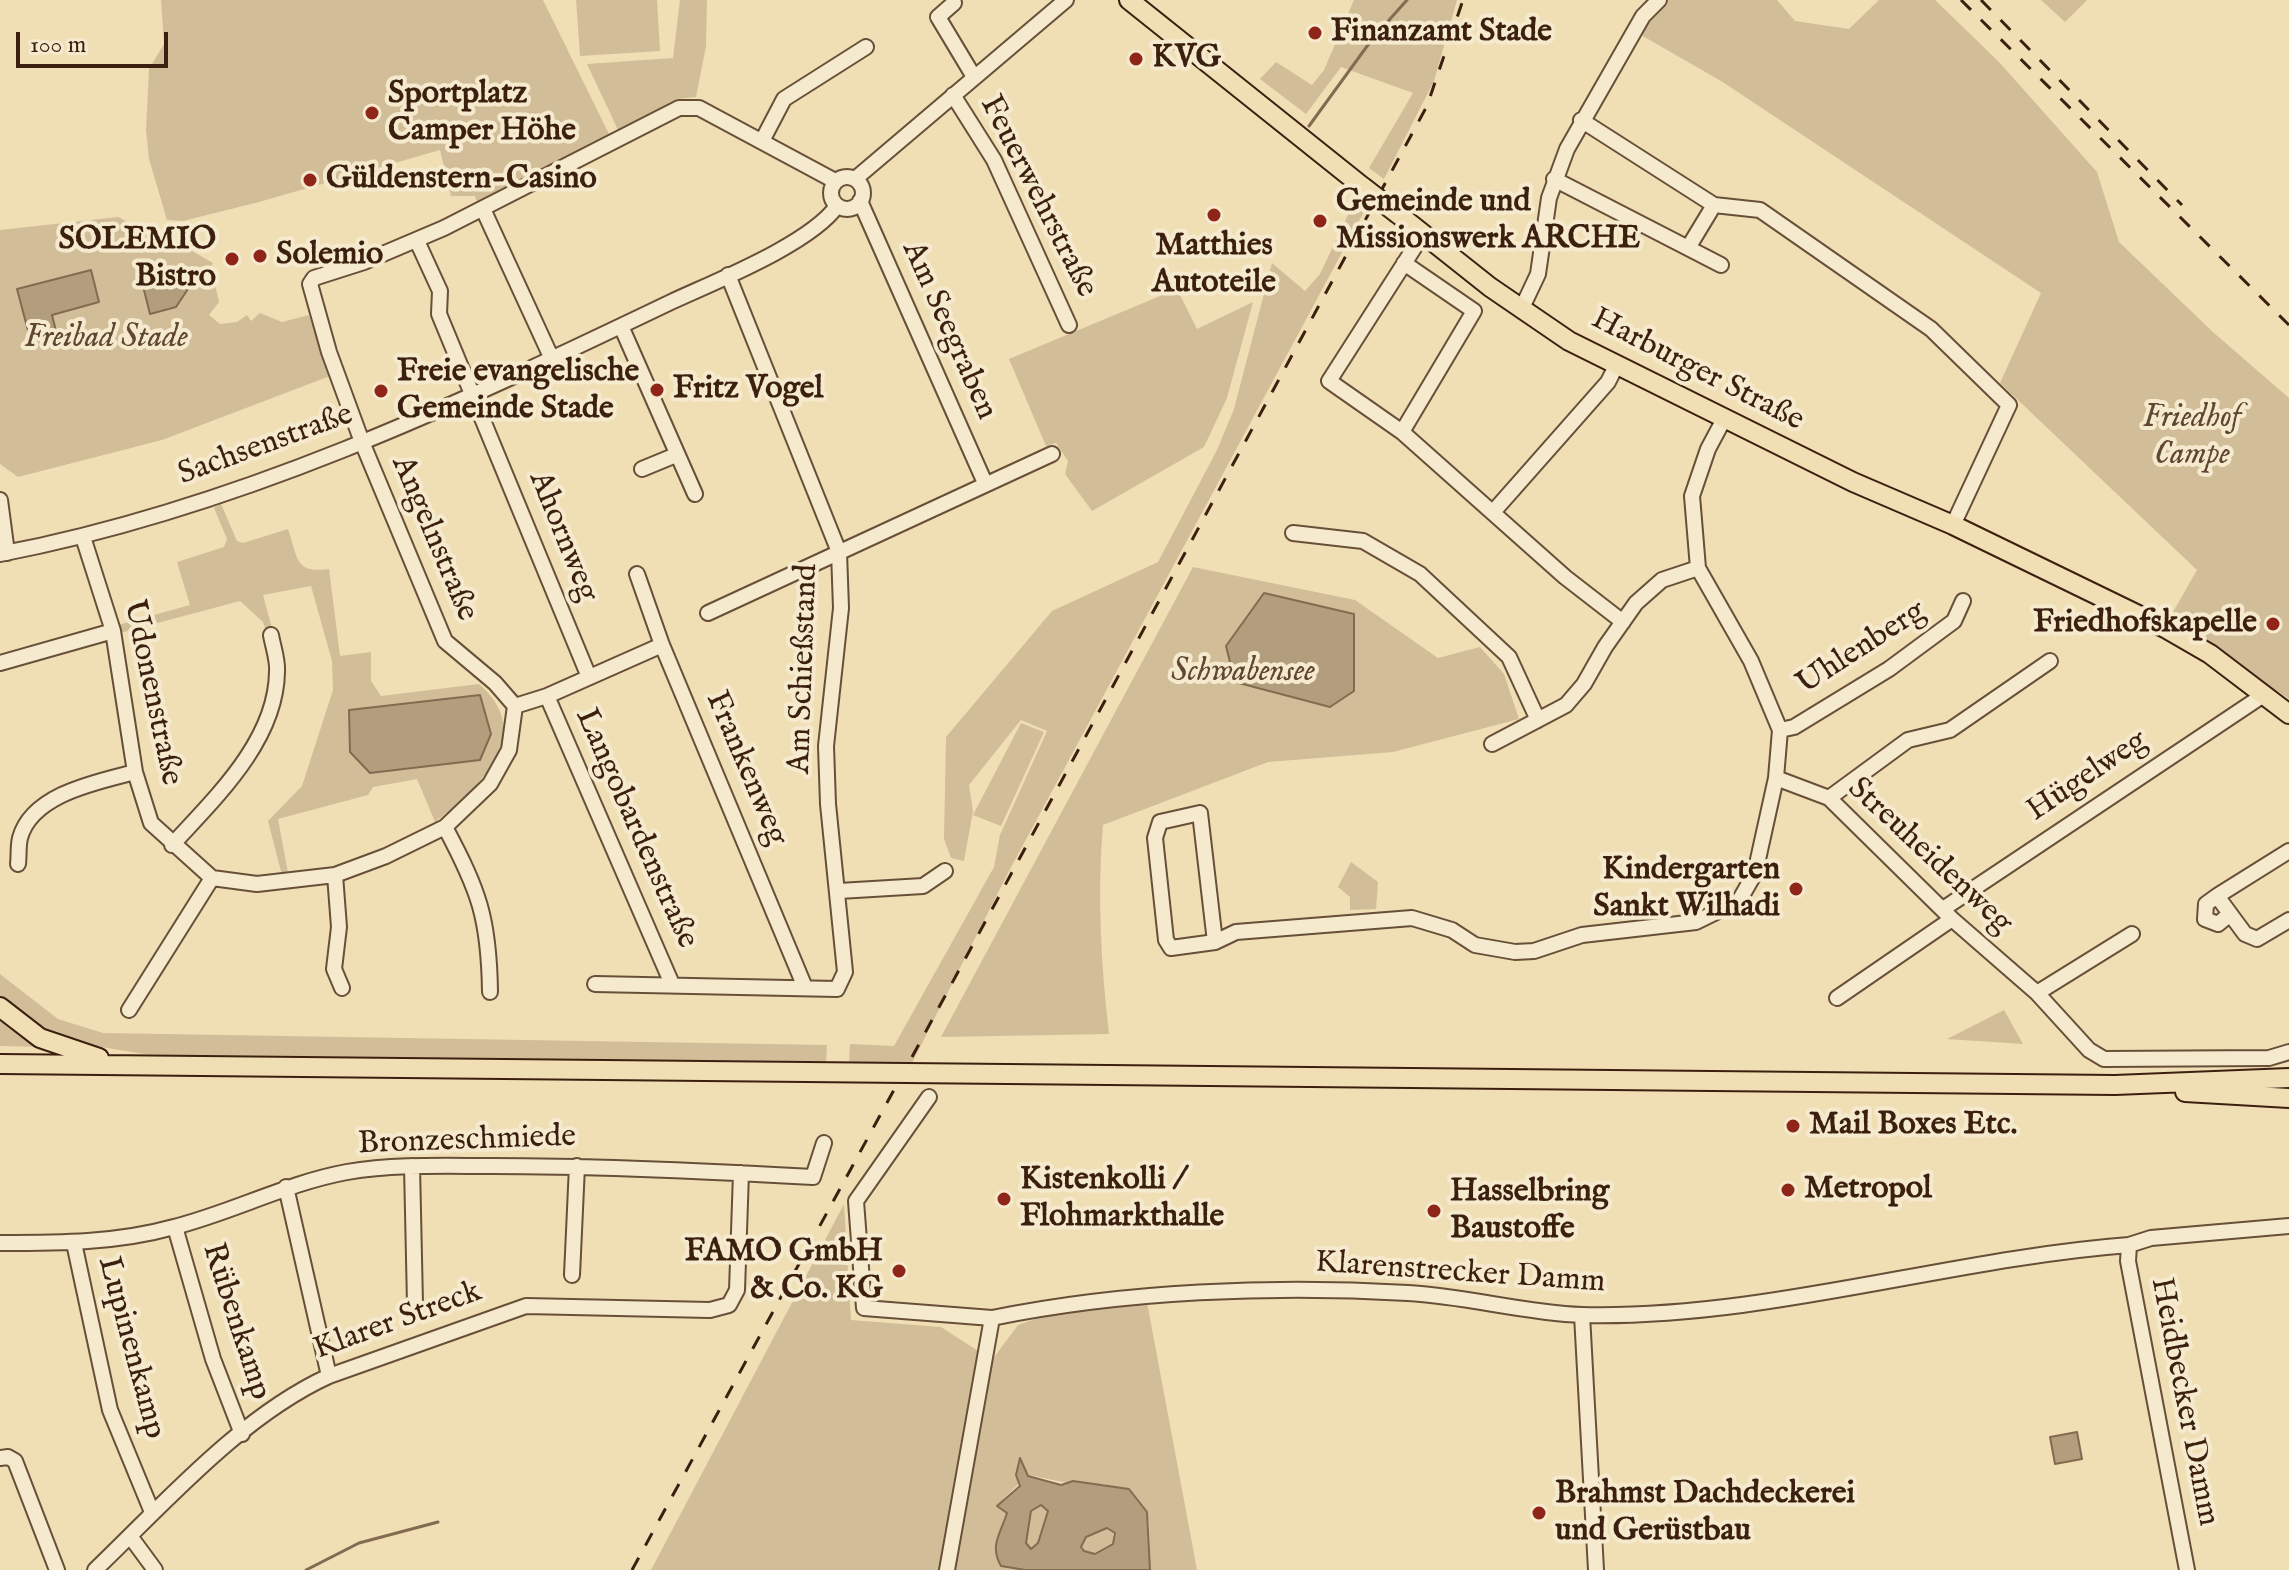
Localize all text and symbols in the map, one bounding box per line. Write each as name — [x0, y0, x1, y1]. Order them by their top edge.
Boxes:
place label: Finanzamt Stade — [1331, 14, 1552, 52]
scale bar — [20, 16, 172, 66]
marker: Finanzamt Stade — [1306, 24, 1324, 42]
text: 100 m — [30, 30, 86, 61]
place label: KVG — [1152, 40, 1221, 78]
marker: KVG — [1127, 50, 1145, 68]
place label: Sportplatz Camper Höhe — [388, 76, 576, 151]
street label: Feuerwehrstraße — [970, 90, 1104, 304]
marker: Sportplatz Camper Höhe — [363, 104, 381, 122]
place label: Güldenstern-Casino — [326, 161, 597, 199]
marker: Güldenstern-Casino — [301, 171, 319, 189]
place label: Gemeinde und Missionswerk ARCHE — [1336, 184, 1640, 259]
marker: Matthies Autoteile — [1205, 206, 1223, 224]
marker: Gemeinde und Missionswerk ARCHE — [1311, 212, 1329, 230]
place label: SOLEMIO Bistro — [59, 222, 216, 297]
place label: Matthies Autoteile — [1152, 228, 1276, 303]
street label: Am Seegraben — [892, 236, 1004, 426]
place label: Solemio — [276, 237, 383, 275]
marker: Solemio — [251, 247, 269, 265]
marker: SOLEMIO Bistro — [223, 250, 241, 268]
street label: Harburger Straße — [1584, 301, 1810, 441]
park label: Freibad Stade — [24, 320, 188, 358]
place label: Freie evangelische Gemeinde Stade — [397, 354, 639, 429]
place label: Fritz Vogel — [673, 371, 823, 409]
marker: Fritz Vogel — [648, 381, 666, 399]
marker: Freie evangelische Gemeinde Stade — [372, 382, 390, 400]
street label: Sachsenstraße — [173, 397, 359, 495]
park label: Friedhof Campe — [2143, 400, 2241, 475]
street label: Angelnstraße — [381, 451, 485, 627]
street label: Ahornweg — [519, 466, 605, 608]
street label: Am Schießstand — [782, 563, 828, 775]
street label: Uhlenberg — [1790, 593, 1934, 705]
street label: Udonenstraße — [113, 597, 189, 789]
place label: Friedhofskapelle — [2033, 605, 2257, 643]
marker: Friedhofskapelle — [2264, 615, 2282, 633]
park label: Schwabensee — [1171, 654, 1315, 692]
street label: Frankenweg — [695, 686, 795, 852]
street label: Langobardenstraße — [565, 703, 705, 955]
street label: Hügelweg — [2021, 723, 2155, 831]
street label: Streuheidenweg — [1838, 771, 2020, 943]
place label: Kindergarten Sankt Wilhadi — [1593, 852, 1780, 927]
marker: Kindergarten Sankt Wilhadi — [1787, 880, 1805, 898]
place label: Mail Boxes Etc. — [1809, 1107, 2017, 1145]
marker: Mail Boxes Etc. — [1784, 1117, 1802, 1135]
street label: Bronzeschmiede — [357, 1119, 577, 1165]
place label: Kistenkolli / Flohmarkthalle — [1020, 1162, 1224, 1237]
place label: Metropol — [1804, 1171, 1932, 1209]
place label: Hasselbring Baustoffe — [1450, 1174, 1609, 1249]
marker: Metropol — [1779, 1181, 1797, 1199]
marker: Kistenkolli / Flohmarkthalle — [995, 1190, 1013, 1208]
marker: Hasselbring Baustoffe — [1425, 1202, 1443, 1220]
place label: FAMO GmbH & Co. KG — [685, 1234, 883, 1309]
street label: Rübenkamp — [192, 1239, 278, 1405]
street label: Klarenstrecker Damm — [1314, 1245, 1606, 1303]
street label: Lupinenkamp — [87, 1253, 173, 1443]
marker: FAMO GmbH & Co. KG — [890, 1262, 908, 1280]
street label: Klarer Streck — [309, 1274, 487, 1370]
street label: Heidbecker Damm — [2140, 1275, 2226, 1529]
place label: Brahmst Dachdeckerei und Gerüstbau — [1555, 1476, 1855, 1551]
marker: Brahmst Dachdeckerei und Gerüstbau — [1530, 1504, 1548, 1522]

